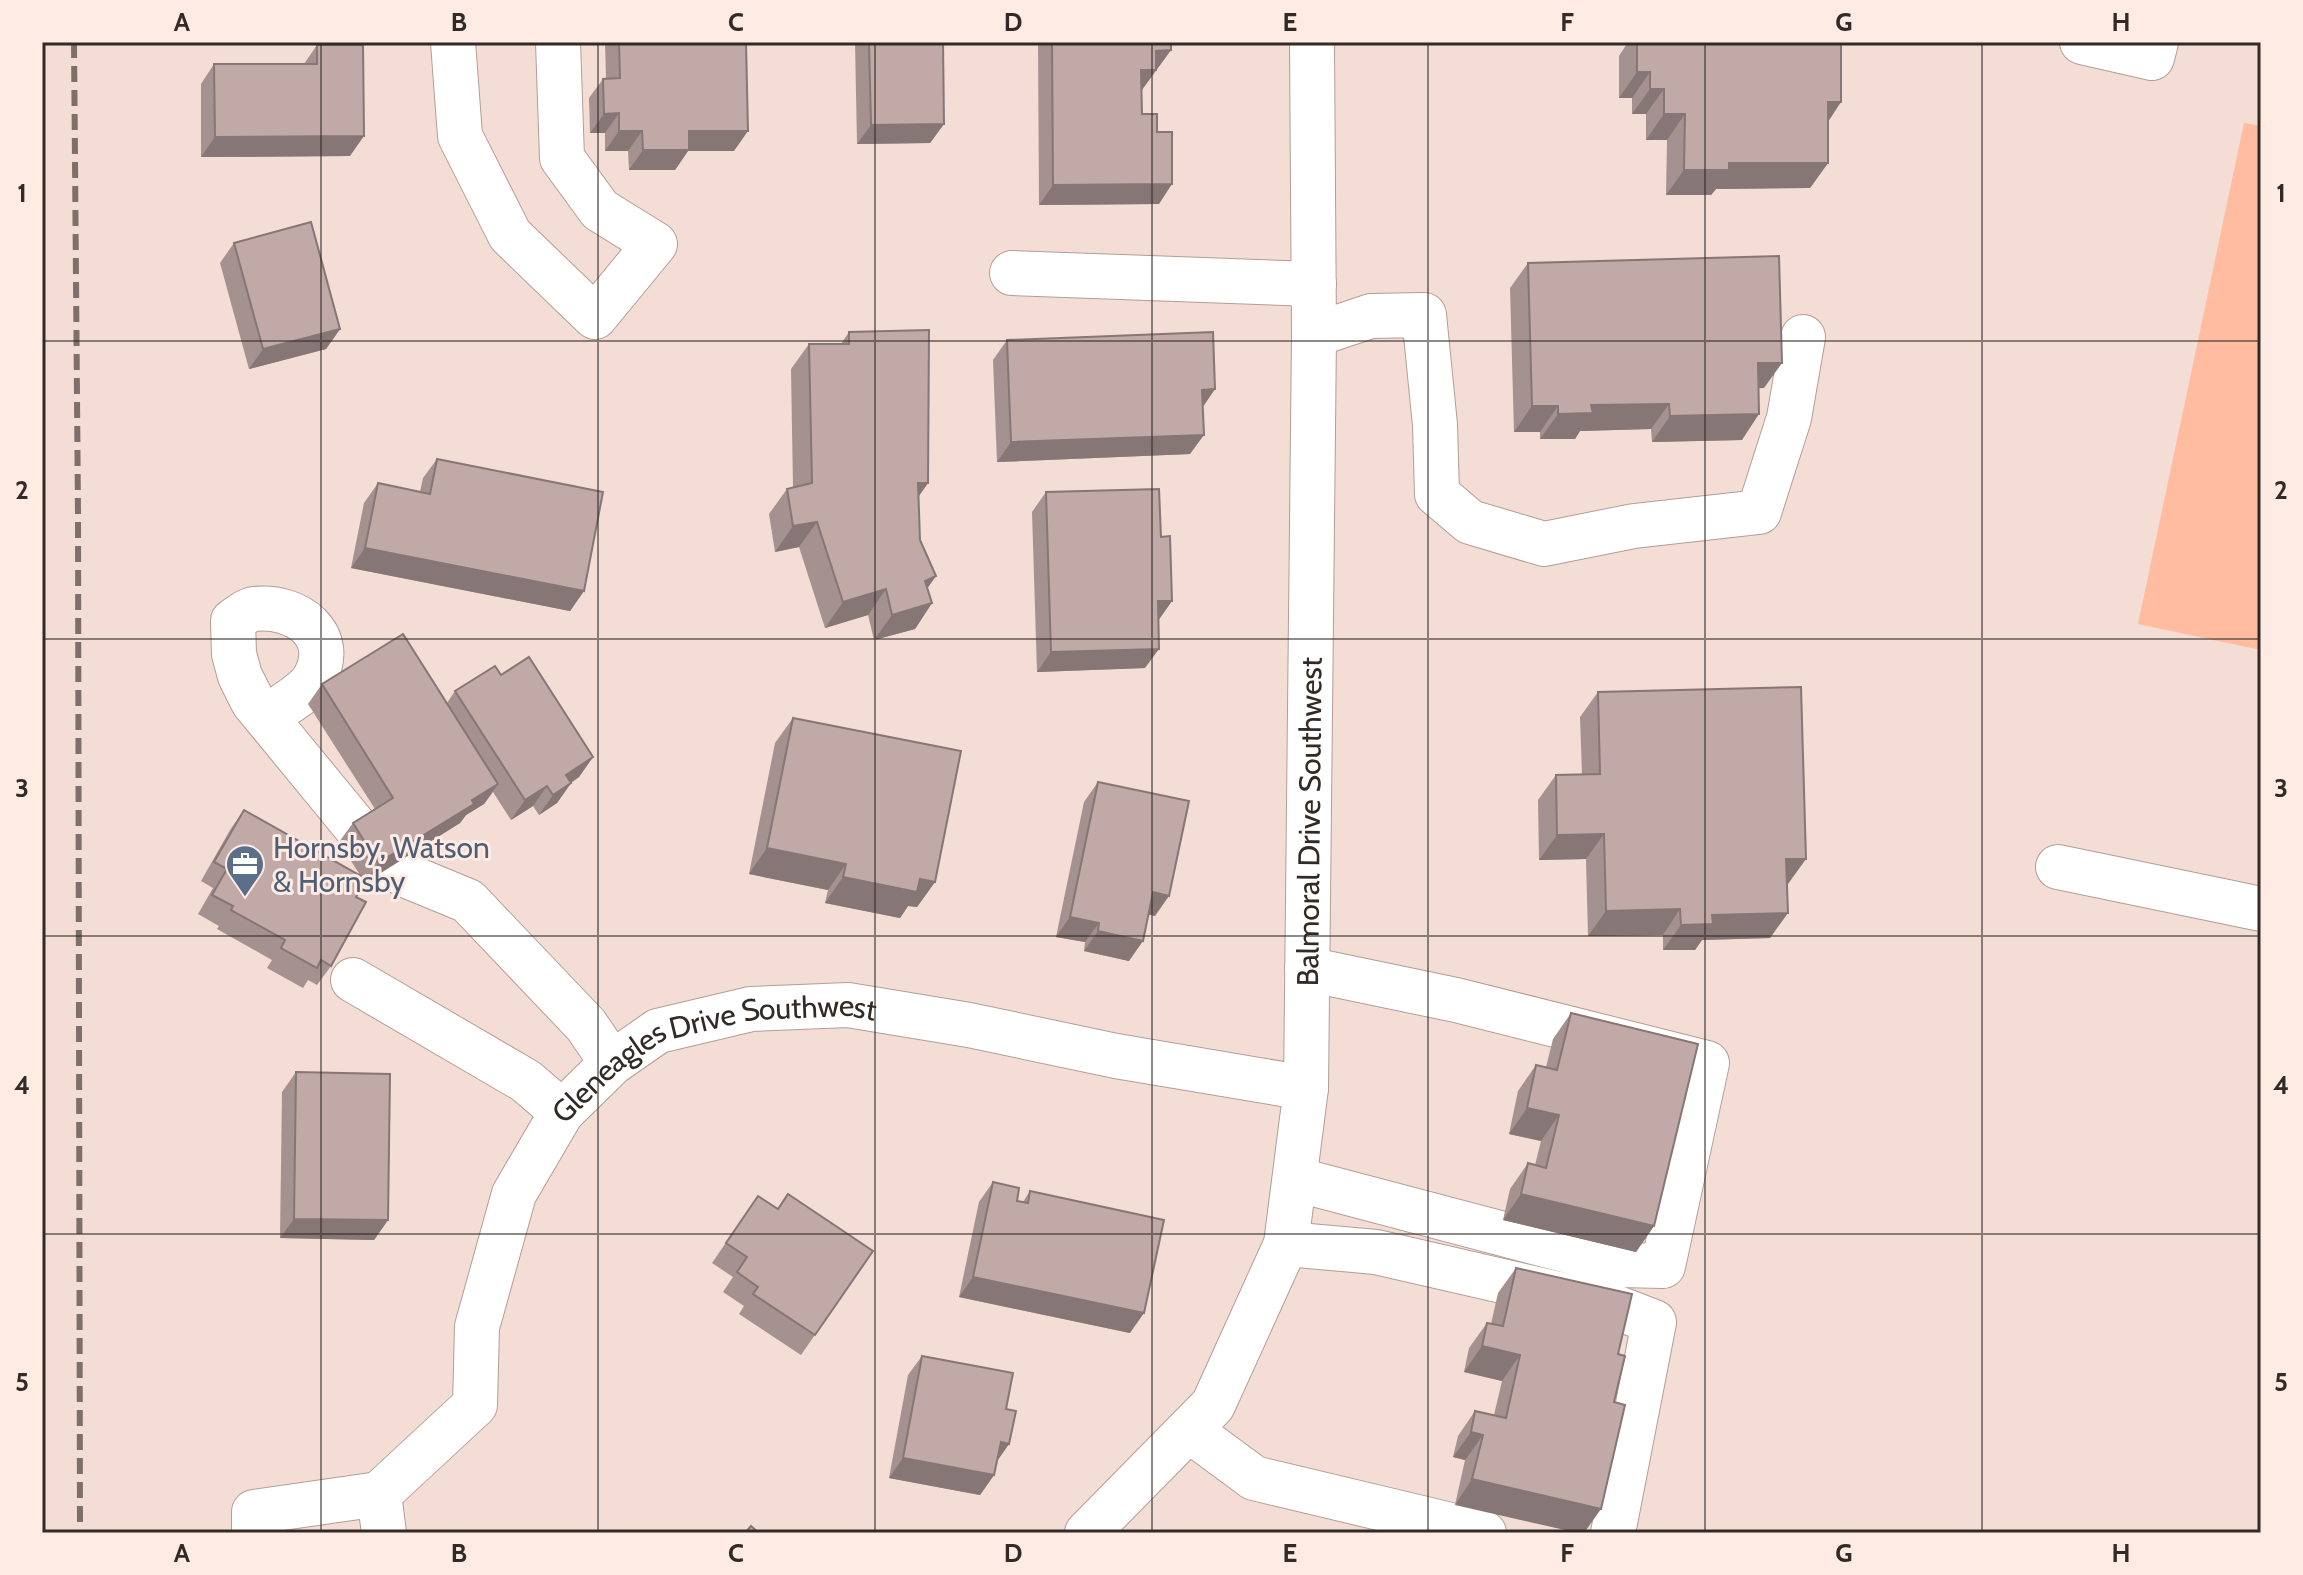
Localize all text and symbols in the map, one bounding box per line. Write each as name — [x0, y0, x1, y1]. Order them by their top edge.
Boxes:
text: A — [174, 6, 191, 38]
text: B — [451, 6, 467, 38]
text: C — [728, 6, 744, 38]
text: D — [1004, 6, 1022, 38]
text: E — [1283, 6, 1297, 38]
text: F — [1560, 6, 1574, 38]
text: G — [1835, 6, 1853, 38]
text: H — [2112, 6, 2130, 38]
text: 1 — [17, 177, 27, 209]
text: 1 — [2276, 177, 2286, 209]
text: 2 — [15, 474, 29, 506]
text: 2 — [2274, 474, 2288, 506]
street label: Balmoral Drive Southwest — [1289, 657, 1329, 987]
text: 3 — [15, 772, 29, 804]
text: 3 — [2274, 772, 2288, 804]
place label: Hornsby, Watson & Hornsby — [273, 829, 490, 900]
office icon: Hornsby, Watson & Hornsby — [224, 843, 266, 898]
street label: Gleneagles Drive Southwest — [544, 986, 879, 1130]
text: 4 — [14, 1069, 30, 1101]
text: 4 — [2273, 1069, 2289, 1101]
text: 5 — [15, 1366, 29, 1398]
text: 5 — [2274, 1366, 2288, 1398]
text: A — [174, 1537, 191, 1569]
text: B — [451, 1537, 467, 1569]
text: C — [728, 1537, 744, 1569]
text: D — [1004, 1537, 1022, 1569]
text: E — [1283, 1537, 1297, 1569]
text: F — [1560, 1537, 1574, 1569]
text: G — [1835, 1537, 1853, 1569]
text: H — [2112, 1537, 2130, 1569]

